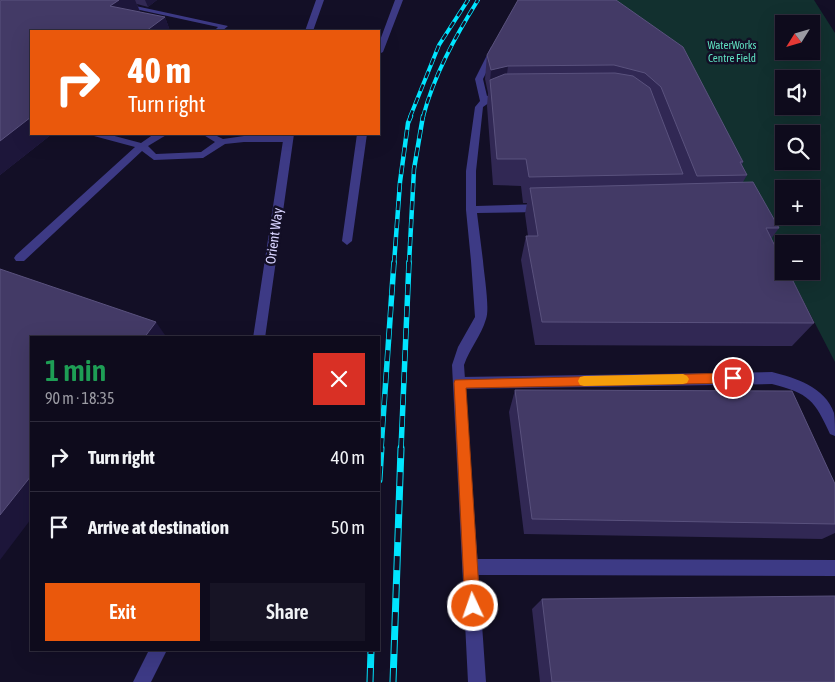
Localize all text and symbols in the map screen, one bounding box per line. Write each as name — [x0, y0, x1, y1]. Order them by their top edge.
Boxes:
north arrow — [775, 15, 820, 60]
map controls — [775, 15, 820, 280]
park label: WaterWorks Centre Field — [708, 39, 757, 64]
icon: right — [45, 50, 110, 115]
text: 40 m — [128, 50, 191, 90]
button: sound — [775, 70, 820, 115]
text: Turn right — [128, 91, 205, 117]
button: search — [775, 125, 820, 170]
button: + — [775, 180, 820, 225]
street label: Orient Way — [262, 207, 286, 265]
button: − — [775, 235, 820, 280]
text: 1 min — [45, 353, 106, 387]
button: close — [313, 353, 365, 405]
pin — [712, 357, 754, 399]
icon: arrive — [719, 364, 747, 392]
text: 90 m · 18:35 — [45, 389, 115, 407]
icon: right — [45, 443, 73, 471]
text: Turn right — [88, 446, 155, 468]
text: 40 m — [331, 446, 365, 468]
icon: arrive — [45, 513, 73, 541]
text: Arrive at destination — [88, 516, 229, 538]
text: 50 m — [331, 516, 365, 538]
position arrow — [446, 579, 498, 631]
button: Exit — [45, 583, 200, 641]
button: Share — [210, 583, 365, 641]

